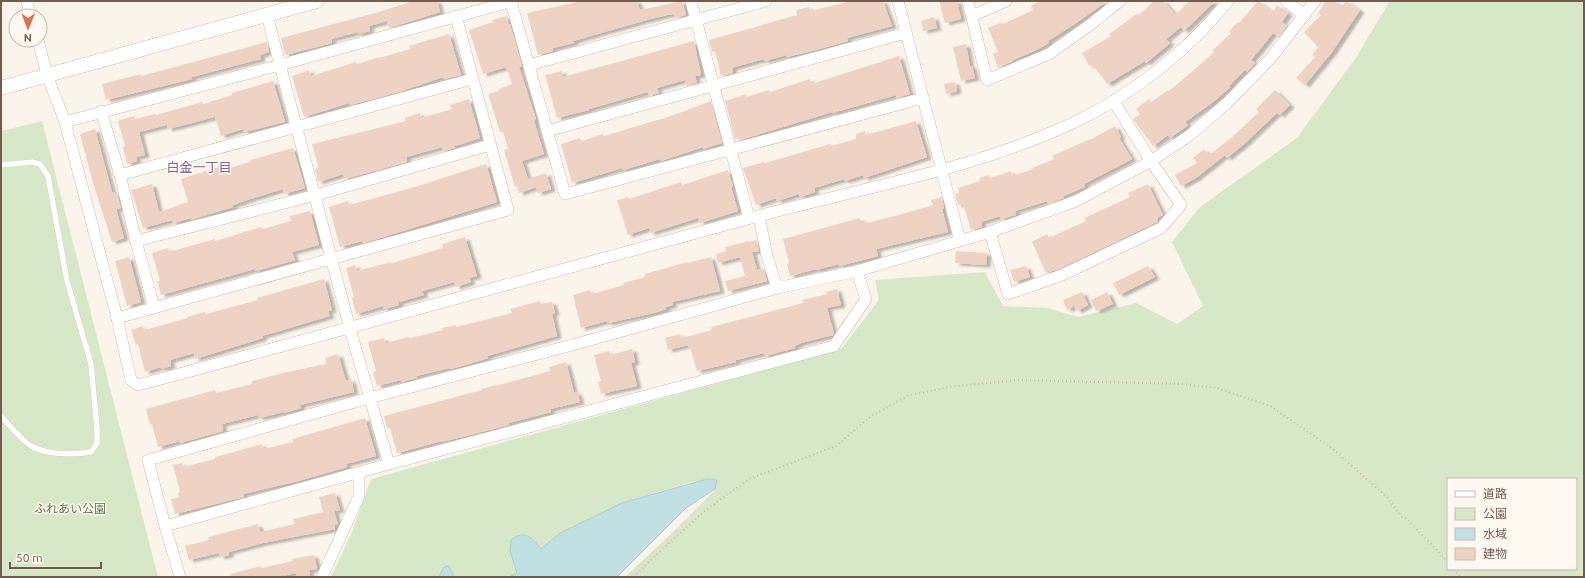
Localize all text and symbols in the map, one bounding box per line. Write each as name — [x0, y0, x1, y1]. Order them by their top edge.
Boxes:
north arrow — [8, 8, 48, 48]
text: N — [24, 32, 32, 44]
district label: 白金一丁目 — [166, 160, 232, 174]
legend — [1447, 478, 1577, 570]
text: 道路 — [1483, 487, 1507, 500]
park label: ふれあい公園 — [34, 502, 106, 515]
text: 公園 — [1483, 507, 1507, 520]
text: 水域 — [1483, 527, 1507, 540]
scale bar — [10, 544, 101, 570]
text: 建物 — [1483, 547, 1507, 560]
text: 50 m — [16, 551, 43, 564]

